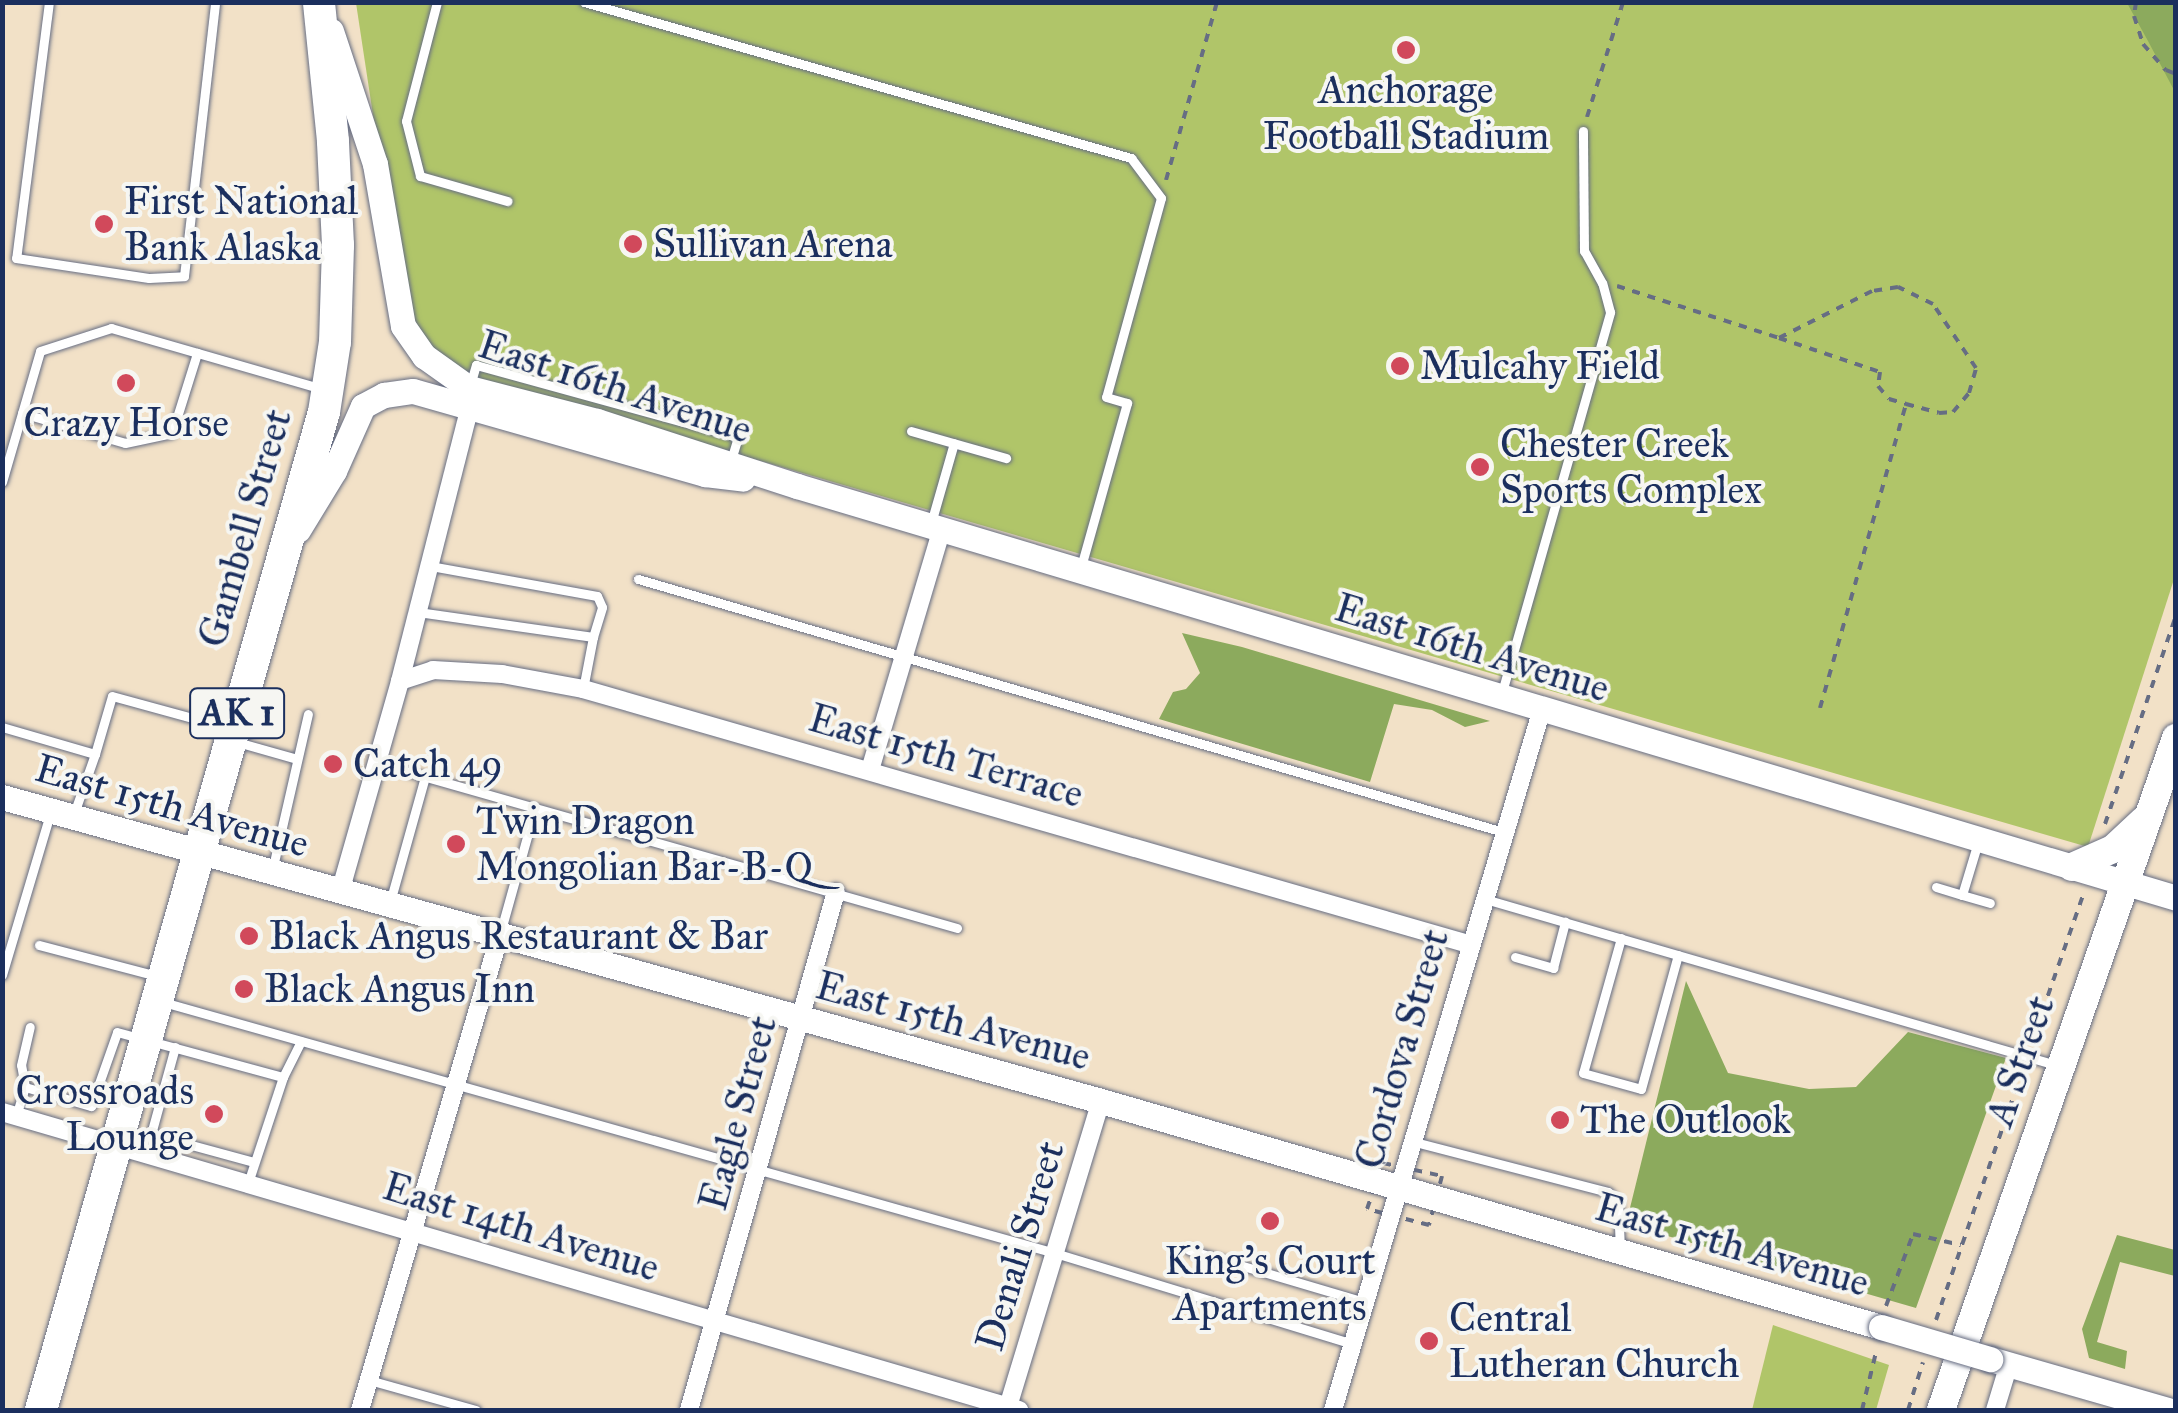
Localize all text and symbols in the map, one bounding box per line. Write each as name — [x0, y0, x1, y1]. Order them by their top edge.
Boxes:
marker: Anchorage Football Stadium — [1395, 39, 1417, 61]
place label: Anchorage Football Stadium — [1263, 66, 1549, 160]
place label: First National Bank Alaska — [124, 177, 358, 271]
marker: First National Bank Alaska — [93, 213, 115, 235]
place label: Sullivan Arena — [653, 220, 893, 268]
marker: Sullivan Arena — [622, 233, 644, 255]
street label: East 16th Avenue — [472, 320, 758, 454]
place label: Mulcahy Field — [1420, 342, 1660, 390]
marker: Mulcahy Field — [1389, 355, 1411, 377]
marker: Crazy Horse — [115, 372, 137, 394]
place label: Crazy Horse — [23, 399, 229, 447]
street label: Gambell Street — [188, 404, 302, 652]
place label: Chester Creek Sports Complex — [1500, 420, 1762, 514]
marker: Chester Creek Sports Complex — [1469, 456, 1491, 478]
street label: East 16th Avenue — [1329, 584, 1615, 712]
road number: AK 1 — [187, 680, 287, 746]
street label: East 15th Terrace — [803, 694, 1089, 818]
place label: Catch 49 — [353, 740, 503, 788]
street label: East 15th Avenue — [30, 744, 314, 868]
marker: Catch 49 — [322, 753, 344, 775]
place label: Twin Dragon Mongolian Bar-B-Q — [476, 797, 813, 891]
marker: Twin Dragon Mongolian Bar-B-Q — [445, 833, 467, 855]
place label: Black Angus Restaurant & Bar — [269, 912, 768, 960]
street label: Cordova Street — [1345, 924, 1459, 1174]
marker: Black Angus Restaurant & Bar — [238, 925, 260, 947]
street label: East 15th Avenue — [811, 961, 1095, 1081]
place label: Black Angus Inn — [264, 965, 535, 1013]
marker: Black Angus Inn — [233, 978, 255, 1000]
street label: A Street — [1975, 989, 2065, 1133]
street label: Eagle Street — [689, 1010, 787, 1216]
place label: Crossroads Lounge — [15, 1067, 194, 1161]
place label: The Outlook — [1580, 1096, 1791, 1144]
marker: Crossroads Lounge — [203, 1103, 225, 1125]
marker: The Outlook — [1549, 1109, 1571, 1131]
street label: Denali Street — [965, 1135, 1075, 1357]
street label: East 14th Avenue — [377, 1162, 665, 1292]
street label: East 15th Avenue — [1590, 1183, 1874, 1307]
marker: King's Court Apartments — [1259, 1210, 1281, 1232]
place label: King's Court Apartments — [1164, 1237, 1376, 1331]
place label: Central Lutheran Church — [1449, 1294, 1739, 1388]
marker: Central Lutheran Church — [1418, 1330, 1440, 1352]

